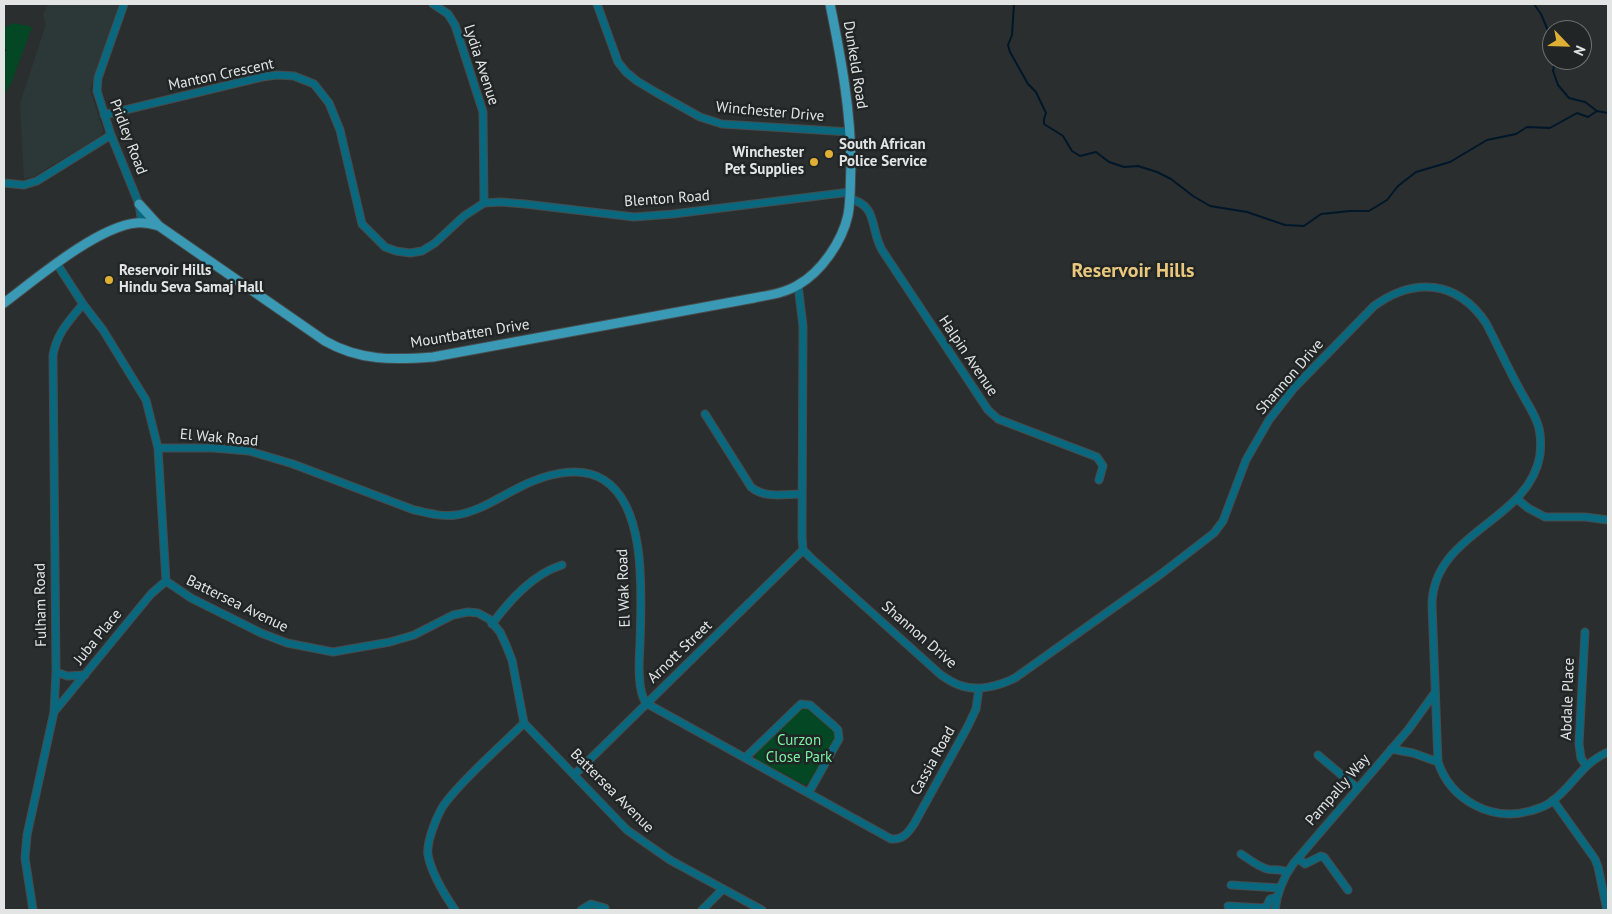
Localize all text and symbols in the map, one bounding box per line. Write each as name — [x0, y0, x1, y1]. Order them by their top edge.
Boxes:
street label: Dunkeld Road — [839, 20, 871, 110]
north arrow — [1542, 20, 1592, 70]
street label: Lydia Avenue — [460, 22, 502, 108]
text: N — [1570, 43, 1590, 59]
street label: Manton Crescent — [167, 55, 275, 95]
street label: Pridley Road — [105, 97, 151, 177]
street label: Winchester Drive — [715, 98, 825, 126]
place label: South African Police Service — [839, 136, 927, 171]
place label: Winchester Pet Supplies — [725, 144, 804, 179]
marker: South African Police Service — [823, 148, 835, 160]
marker: Winchester Pet Supplies — [808, 156, 820, 168]
street label: Blenton Road — [624, 187, 710, 211]
district label: Reservoir Hills — [1071, 259, 1195, 283]
place label: Reservoir Hills Hindu Seva Samaj Hall — [119, 262, 263, 297]
marker: Reservoir Hills Hindu Seva Samaj Hall — [103, 274, 115, 286]
street label: Halpin Avenue — [935, 312, 1001, 400]
street label: Mountbatten Drive — [409, 316, 531, 352]
street label: Shannon Drive — [1252, 336, 1328, 418]
street label: El Wak Road — [179, 426, 259, 450]
street label: El Wak Road — [614, 548, 634, 628]
street label: Fulham Road — [31, 563, 51, 647]
street label: Battersea Avenue — [183, 572, 291, 636]
street label: Shannon Drive — [878, 597, 960, 673]
street label: Juba Place — [70, 606, 126, 668]
street label: Arnott Street — [644, 617, 716, 687]
street label: Abdale Place — [1558, 657, 1578, 741]
street label: Cassia Road — [907, 724, 959, 798]
park label: Curzon Close Park — [766, 732, 832, 767]
street label: Battersea Avenue — [566, 745, 658, 837]
street label: Pampally Way — [1302, 751, 1374, 829]

